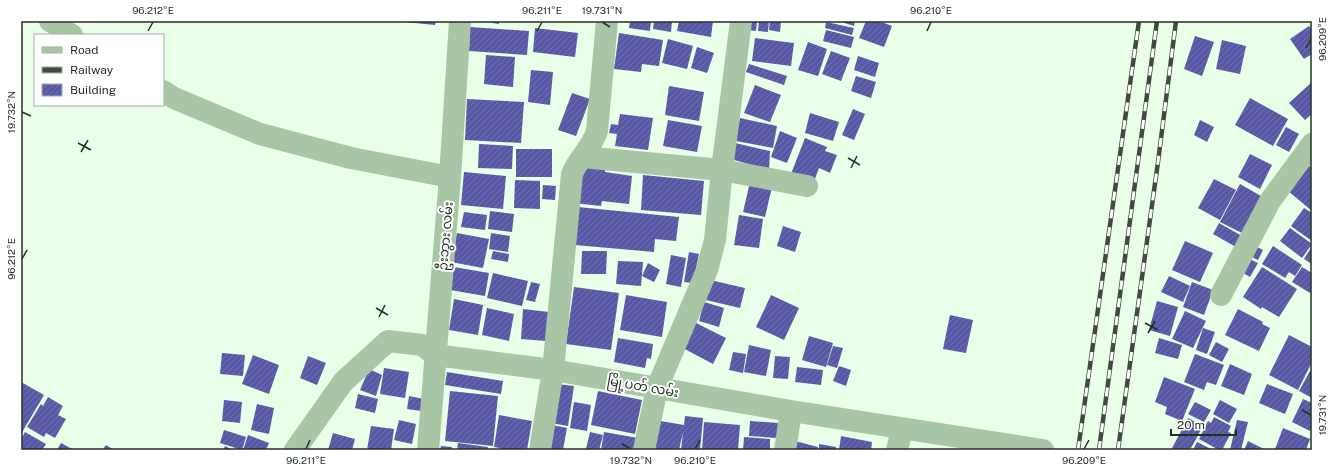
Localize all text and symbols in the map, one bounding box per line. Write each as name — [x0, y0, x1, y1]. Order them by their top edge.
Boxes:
text: 96.212°E — [132, 4, 174, 16]
text: 96.211°E — [522, 4, 562, 16]
text: 19.731°N — [582, 4, 622, 16]
text: 96.210°E — [910, 4, 952, 16]
text: 96.209°E — [1316, 17, 1328, 61]
legend — [34, 34, 164, 106]
text: Road — [70, 43, 98, 57]
text: Railway — [70, 63, 114, 77]
text: Building — [70, 83, 116, 97]
text: 19.732°N — [5, 91, 17, 133]
street label: ဦးဘွား လမ်း — [434, 201, 459, 271]
text: 96.212°E — [5, 238, 17, 280]
street label: မြို့ပတ် လမ်း — [605, 372, 680, 403]
text: 19.731°N — [1316, 395, 1328, 435]
scale bar — [1171, 411, 1236, 437]
text: 20 m — [1177, 418, 1205, 432]
text: 96.211°E — [286, 454, 326, 466]
text: 19.732°N — [610, 454, 652, 466]
text: 96.210°E — [674, 454, 716, 466]
text: 96.209°E — [1062, 454, 1106, 466]

